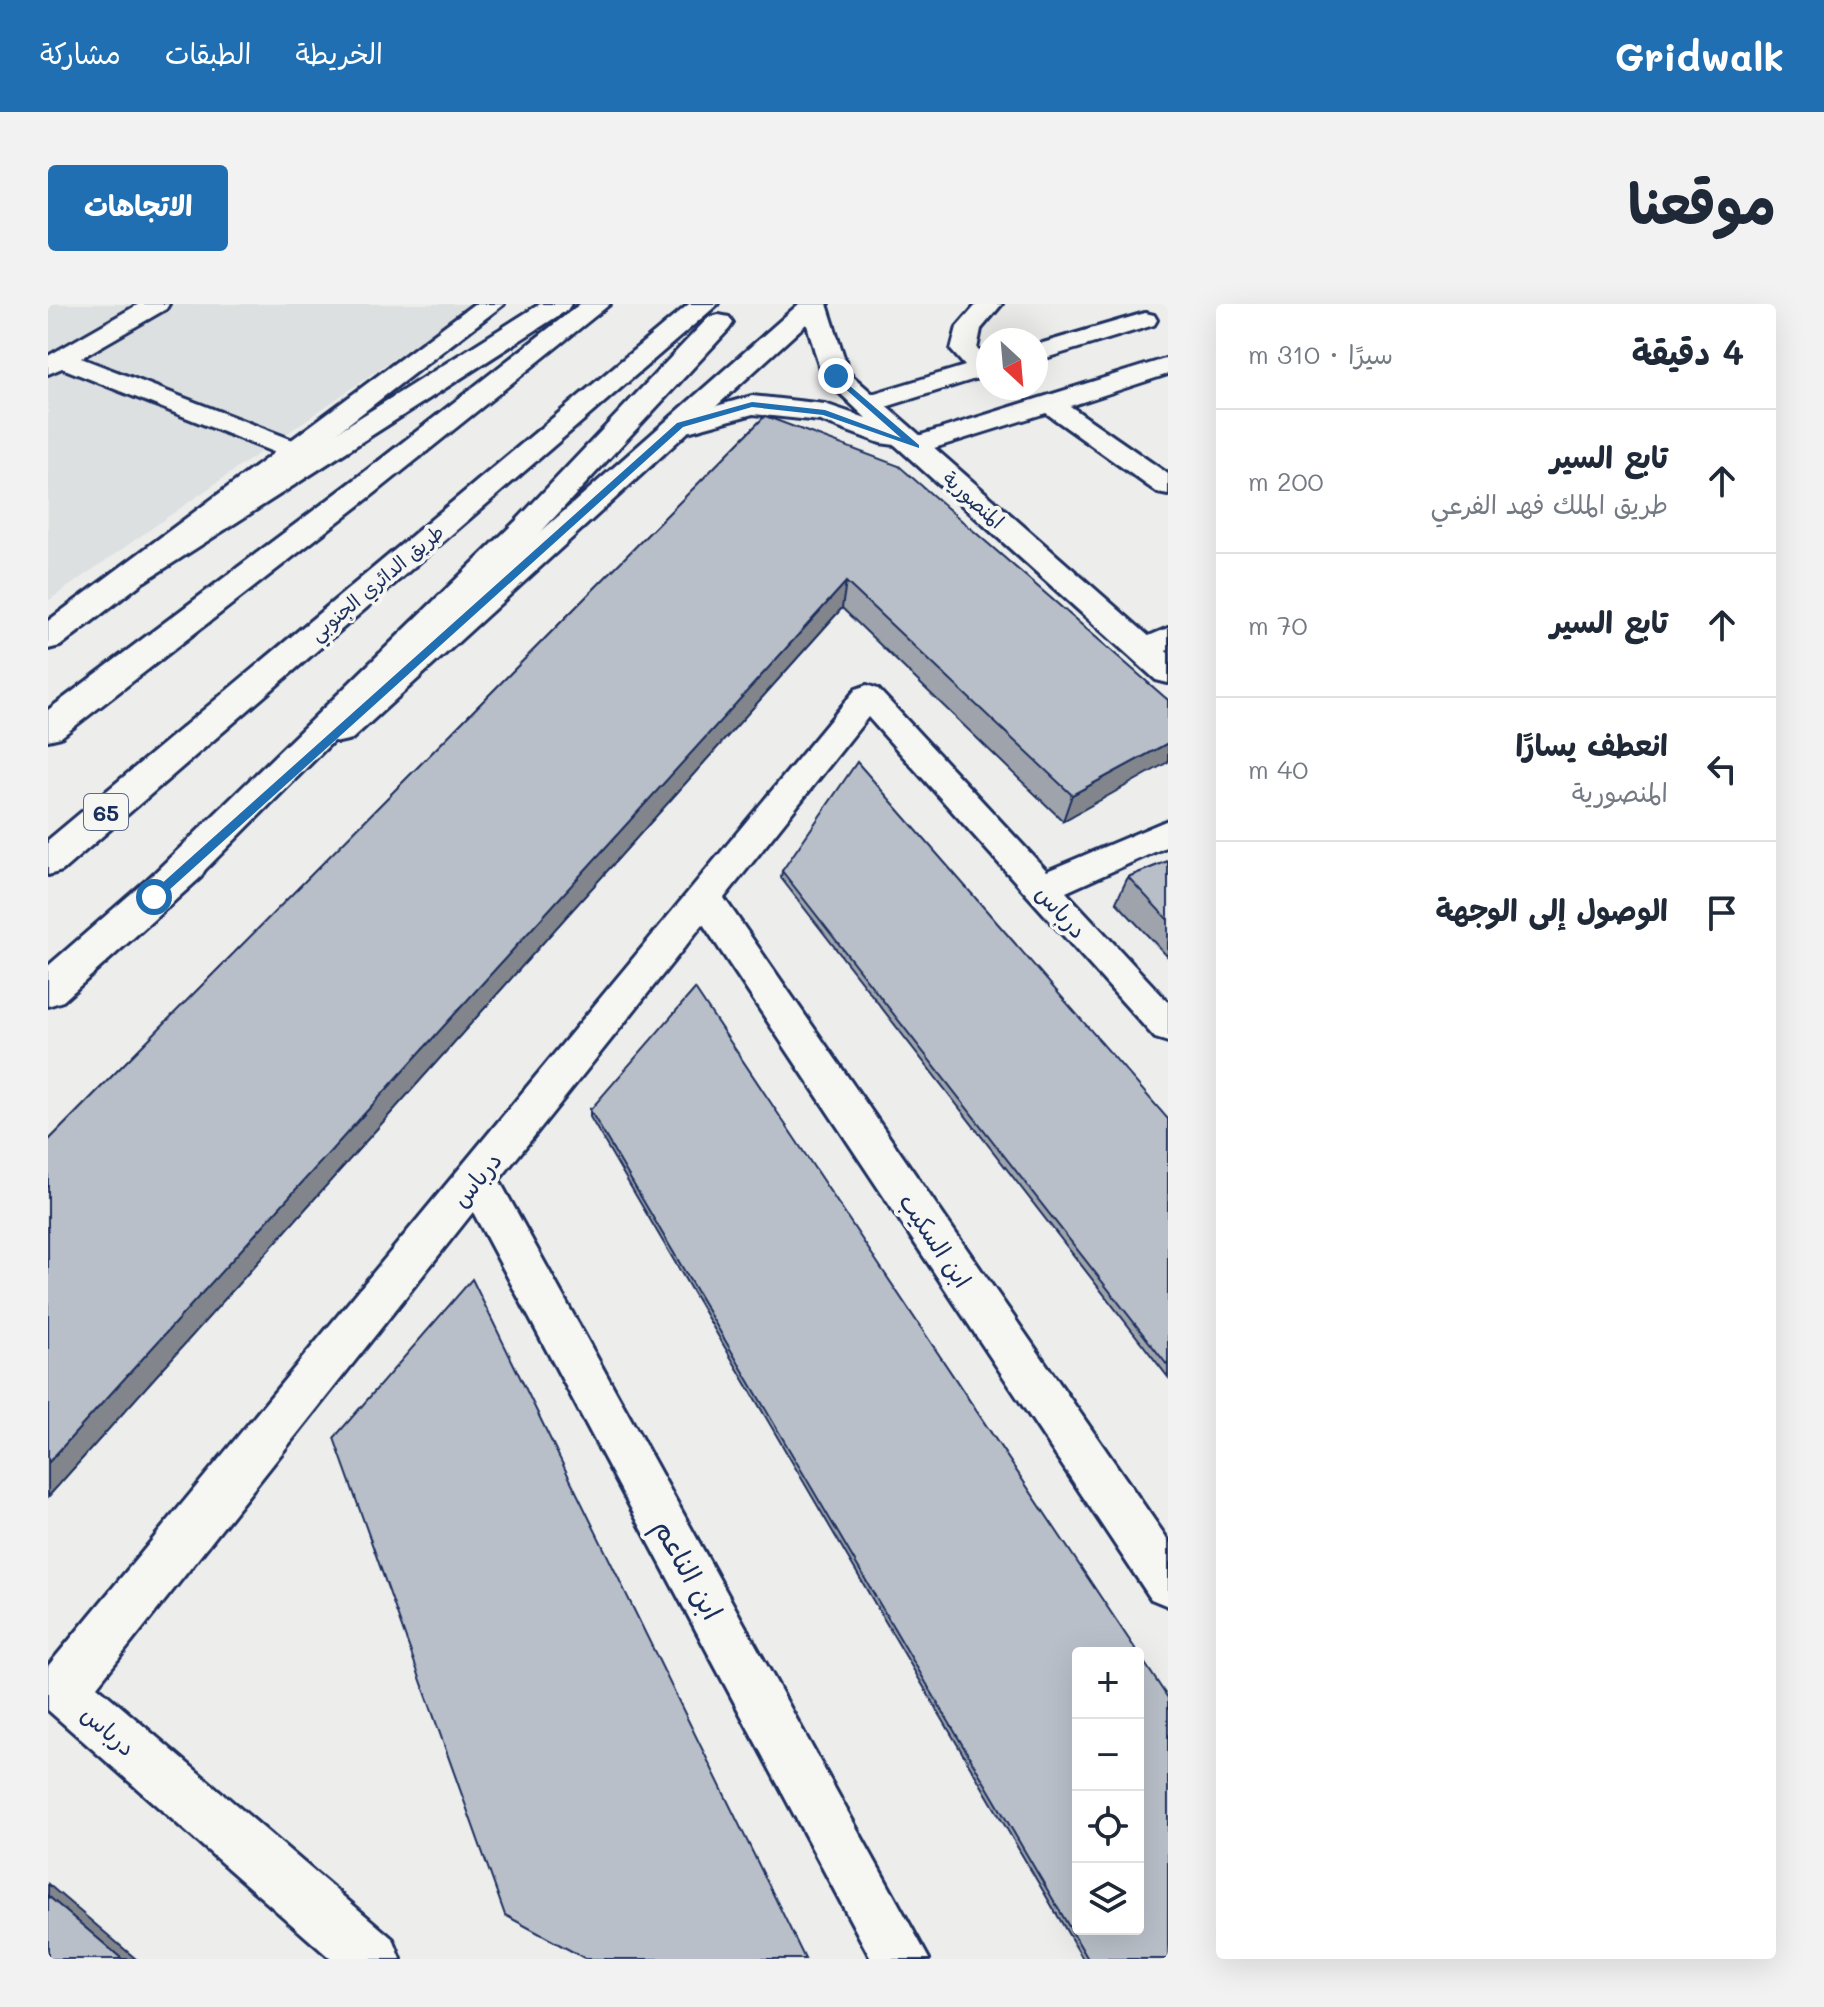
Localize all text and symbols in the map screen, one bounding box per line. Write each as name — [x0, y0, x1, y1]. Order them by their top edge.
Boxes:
text: Gridwalk — [1615, 31, 1784, 81]
text: مشاركة — [40, 35, 121, 71]
text: الطبقات — [165, 35, 251, 71]
text: الخريطة — [295, 35, 383, 71]
button: الاتجاهات — [48, 165, 228, 251]
text: موقعنا — [1628, 165, 1776, 238]
north arrow — [976, 328, 1048, 400]
text: 4 دقيقة — [1632, 329, 1744, 374]
text: سيرًا · 310 m — [1248, 337, 1393, 371]
route end — [818, 358, 854, 394]
text: تابع السير — [1550, 436, 1668, 476]
icon: ahead — [1700, 459, 1744, 503]
text: 200 m — [1248, 464, 1324, 498]
street label: المنصورية — [938, 465, 1010, 533]
text: طريق الملك فهد الفرعي — [1431, 487, 1668, 521]
street label: طريق الدائري الجنوبي — [303, 518, 452, 650]
text: تابع السير — [1550, 601, 1668, 641]
icon: ahead — [1700, 603, 1744, 647]
text: 70 m — [1248, 608, 1308, 642]
text: انعطف يسارًا — [1515, 724, 1668, 764]
icon: left — [1700, 747, 1744, 791]
text: 40 m — [1248, 752, 1308, 786]
text: المنصورية — [1572, 775, 1668, 809]
road number: 65 — [84, 794, 128, 830]
street label: درباس — [1030, 877, 1094, 945]
route start — [136, 879, 172, 915]
text: الوصول إلى الوجهة — [1435, 889, 1668, 929]
icon: arrive — [1700, 891, 1744, 935]
street label: درباس — [444, 1145, 508, 1213]
street label: ابن السكيب — [893, 1187, 979, 1293]
street label: ابن الناعم — [642, 1512, 731, 1628]
map controls — [1072, 1647, 1144, 1935]
button: + — [1072, 1647, 1144, 1719]
street label: درباس — [75, 1698, 143, 1762]
button: − — [1072, 1719, 1144, 1791]
button: locate — [1072, 1791, 1144, 1863]
button: layers — [1072, 1863, 1144, 1935]

